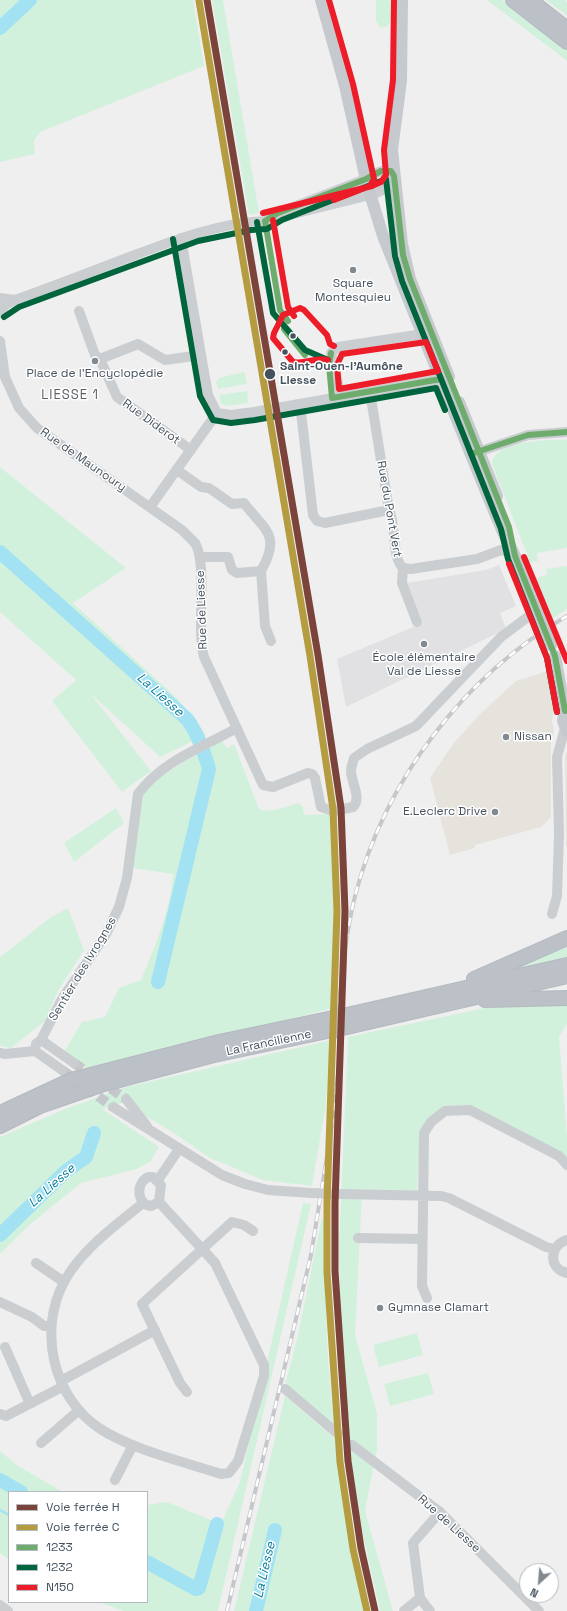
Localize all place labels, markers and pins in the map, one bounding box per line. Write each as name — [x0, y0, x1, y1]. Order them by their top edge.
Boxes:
marker: Square Montesquieu — [348, 265, 358, 275]
place label: Square Montesquieu — [315, 277, 391, 305]
unlabelled marker — [288, 331, 298, 341]
unlabelled marker — [280, 347, 290, 357]
marker: Place de l'Encyclopédie — [90, 356, 100, 366]
place label: Saint-Ouen-l'Aumône Liesse — [280, 360, 403, 388]
place label: Place de l'Encyclopédie — [27, 367, 163, 381]
marker: Saint-Ouen-l'Aumône Liesse — [263, 367, 277, 381]
marker: École élémentaire Val de Liesse — [419, 639, 429, 649]
place label: École élémentaire Val de Liesse — [373, 651, 475, 679]
place label: Nissan — [514, 730, 552, 744]
marker: Nissan — [501, 732, 511, 742]
place label: E.Leclerc Drive — [403, 805, 487, 819]
marker: E.Leclerc Drive — [490, 807, 500, 817]
place label: Gymnase Clamart — [388, 1301, 489, 1315]
marker: Gymnase Clamart — [375, 1303, 385, 1313]

